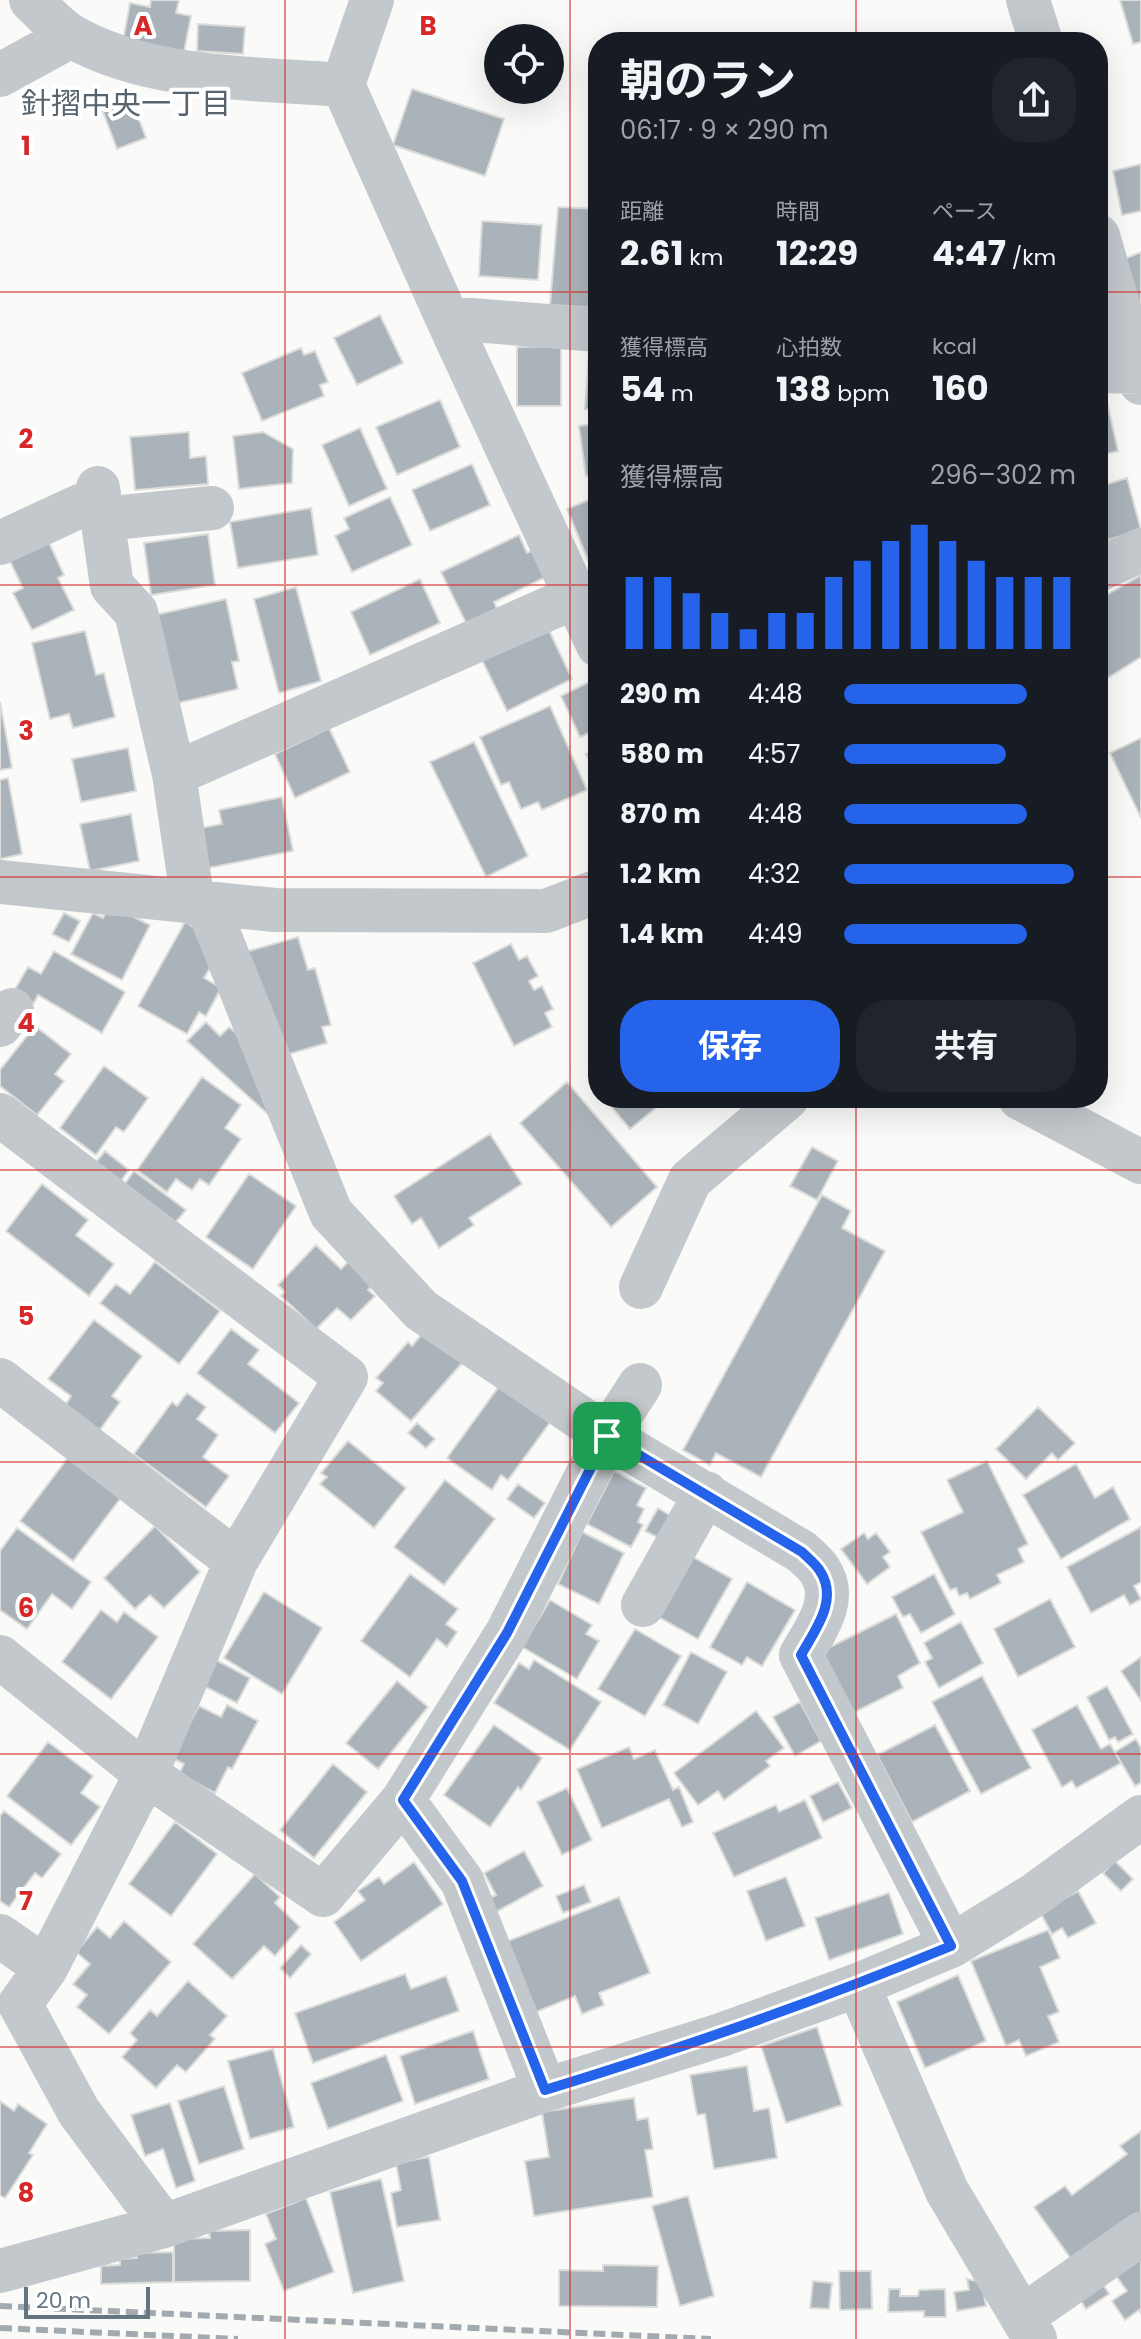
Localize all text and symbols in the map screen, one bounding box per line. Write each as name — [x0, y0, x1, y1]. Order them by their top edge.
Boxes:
text: A — [133, 8, 153, 44]
text: B — [419, 8, 437, 44]
map controls — [484, 24, 564, 104]
button: locate — [484, 24, 564, 104]
text: 朝のラン — [620, 50, 796, 111]
button: share — [992, 58, 1076, 142]
district label: 針摺中央一丁目 — [21, 82, 231, 125]
text: 06:17 · 9 × 290 m — [620, 112, 829, 148]
text: 1 — [21, 128, 31, 164]
text: 距離 — [620, 196, 664, 227]
text: 時間 — [776, 196, 820, 227]
text: ペース — [932, 196, 997, 227]
text: 2.61 — [620, 229, 683, 277]
text: 12:29 — [776, 229, 858, 277]
text: 4:47 — [932, 229, 1006, 277]
text: km — [683, 242, 723, 273]
text: /km — [1006, 242, 1056, 273]
text: kcal — [932, 331, 977, 362]
text: 獲得標高 — [620, 332, 708, 363]
text: 心拍数 — [776, 332, 842, 363]
text: 160 — [932, 364, 989, 412]
text: 54 — [620, 365, 665, 413]
text: 138 — [776, 365, 831, 413]
text: m — [665, 378, 694, 409]
text: bpm — [831, 378, 890, 409]
text: 2 — [19, 421, 34, 457]
text: 296–302 m — [930, 457, 1076, 493]
text: 獲得標高 — [620, 459, 724, 495]
text: 290 m — [620, 676, 701, 712]
text: 4:48 — [748, 676, 803, 712]
text: 3 — [18, 713, 34, 749]
text: 580 m — [620, 736, 704, 772]
text: 4:57 — [748, 736, 800, 772]
text: 870 m — [620, 796, 701, 832]
text: 4:48 — [748, 796, 803, 832]
text: 1.2 km — [620, 856, 701, 892]
text: 4:32 — [748, 856, 800, 892]
text: 1.4 km — [620, 916, 704, 952]
text: 4:49 — [748, 916, 803, 952]
button: 保存 — [620, 1000, 840, 1092]
button: 共有 — [856, 1000, 1076, 1092]
text: 4 — [17, 1005, 35, 1041]
text: 5 — [18, 1298, 34, 1334]
pin — [573, 1402, 641, 1470]
icon: arrive — [585, 1414, 629, 1458]
text: 6 — [18, 1590, 34, 1626]
text: 7 — [19, 1883, 33, 1919]
text: 8 — [18, 2175, 34, 2211]
scale bar — [24, 2283, 150, 2319]
text: 20 m — [36, 2285, 91, 2316]

